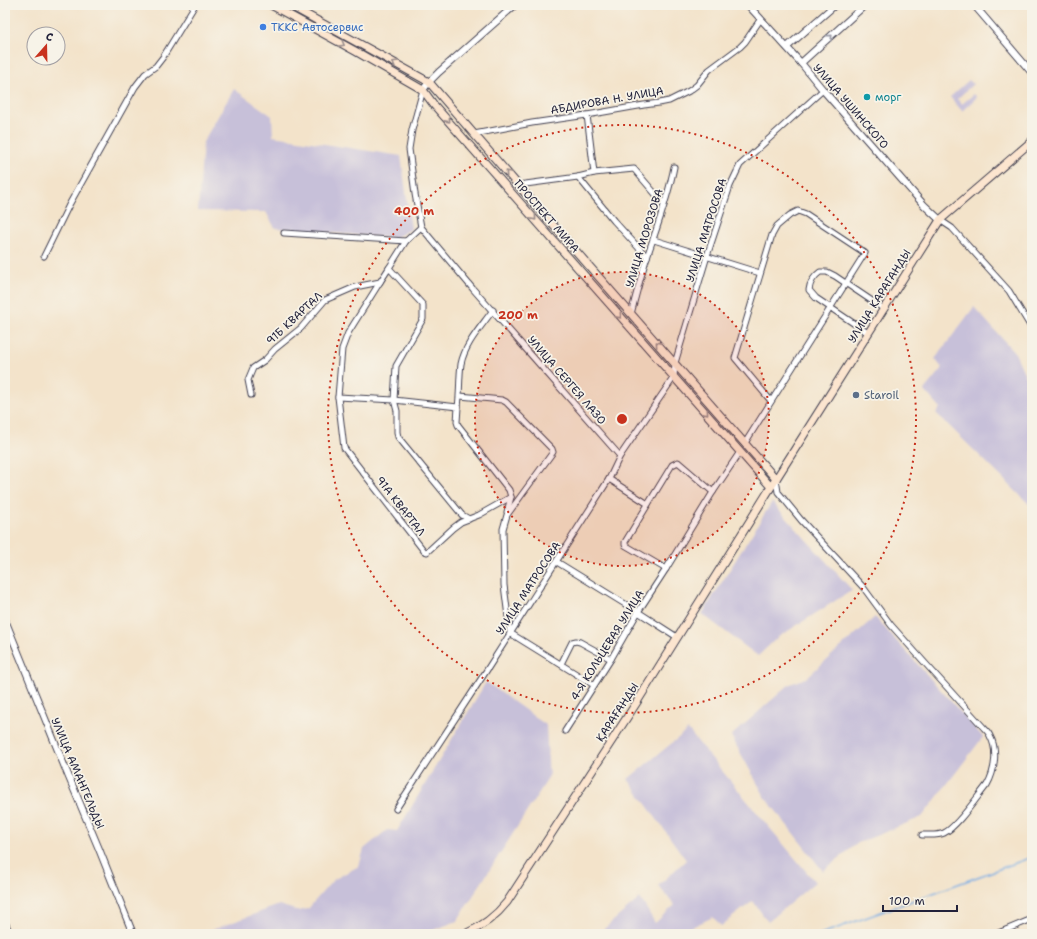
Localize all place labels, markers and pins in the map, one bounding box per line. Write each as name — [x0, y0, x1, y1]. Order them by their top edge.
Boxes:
place label: ТККС Автосервис — [271, 20, 364, 35]
marker: ТККС Автосервис — [258, 22, 268, 32]
place label: морг — [875, 90, 901, 105]
marker: морг — [862, 92, 872, 102]
place label: Staroil — [864, 388, 899, 403]
marker: Staroil — [851, 390, 861, 400]
centre of rings — [615, 412, 629, 426]

